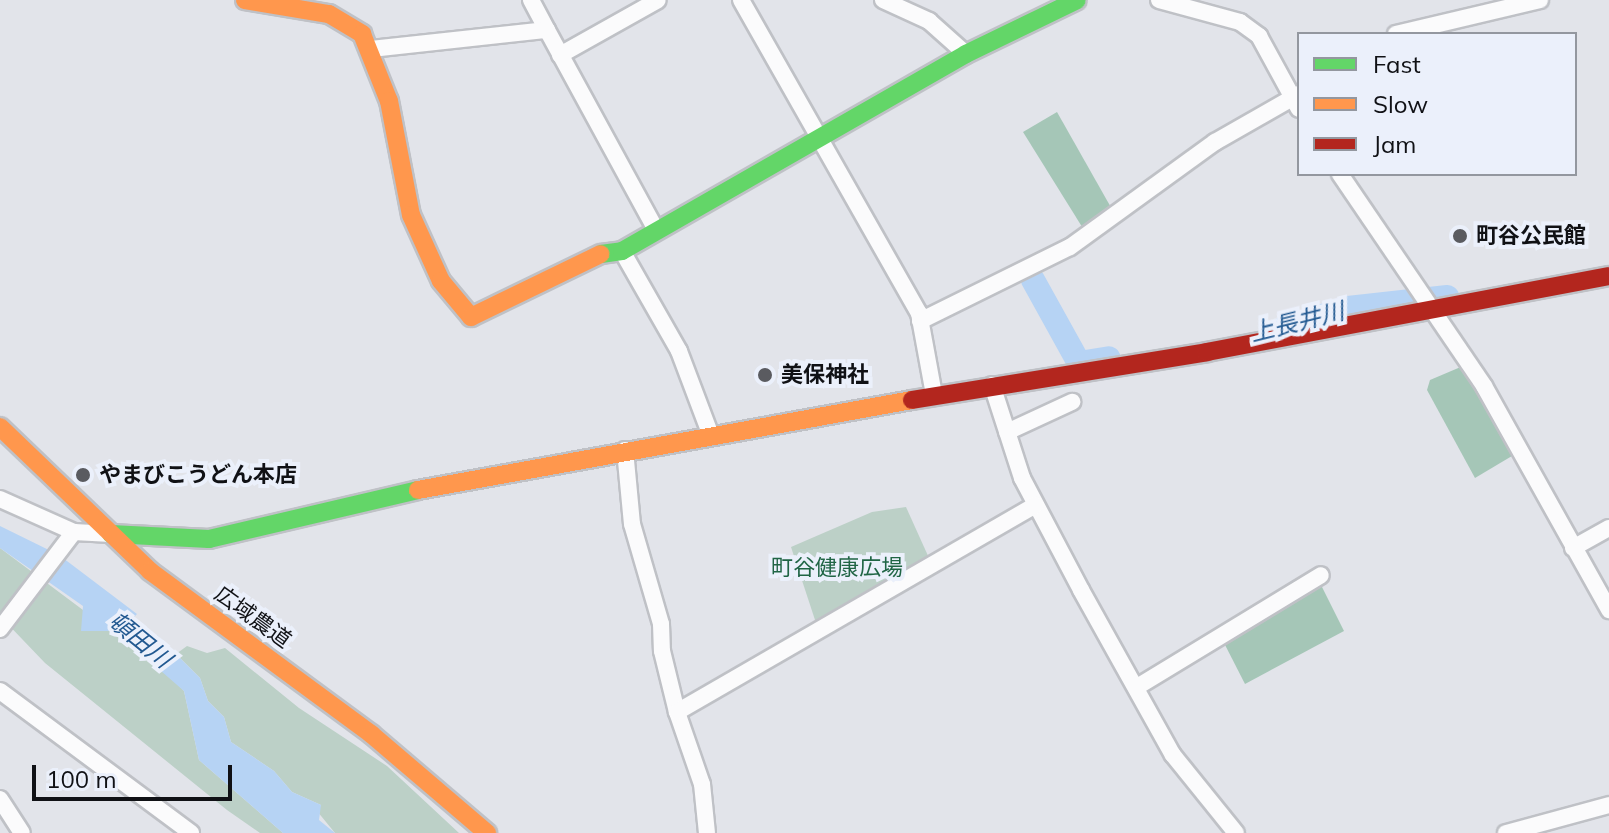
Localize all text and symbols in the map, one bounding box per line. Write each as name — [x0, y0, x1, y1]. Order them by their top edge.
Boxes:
legend — [1297, 32, 1577, 176]
text: Fast — [1373, 49, 1421, 79]
text: Slow — [1373, 89, 1428, 119]
text: Jam — [1373, 129, 1416, 159]
place label: 町谷公民館 — [1476, 223, 1586, 249]
marker: 町谷公民館 — [1451, 227, 1469, 245]
water label: 上長井川 — [1247, 296, 1347, 348]
place label: 美保神社 — [781, 362, 869, 388]
marker: 美保神社 — [756, 366, 774, 384]
place label: やまびこうどん本店 — [99, 462, 297, 488]
marker: やまびこうどん本店 — [74, 466, 92, 484]
park label: 町谷健康広場 — [771, 555, 903, 581]
street label: 広域農道 — [210, 580, 296, 654]
water label: 頓田川 — [103, 606, 177, 674]
scale bar — [36, 749, 236, 799]
text: 100 m — [46, 764, 117, 794]

